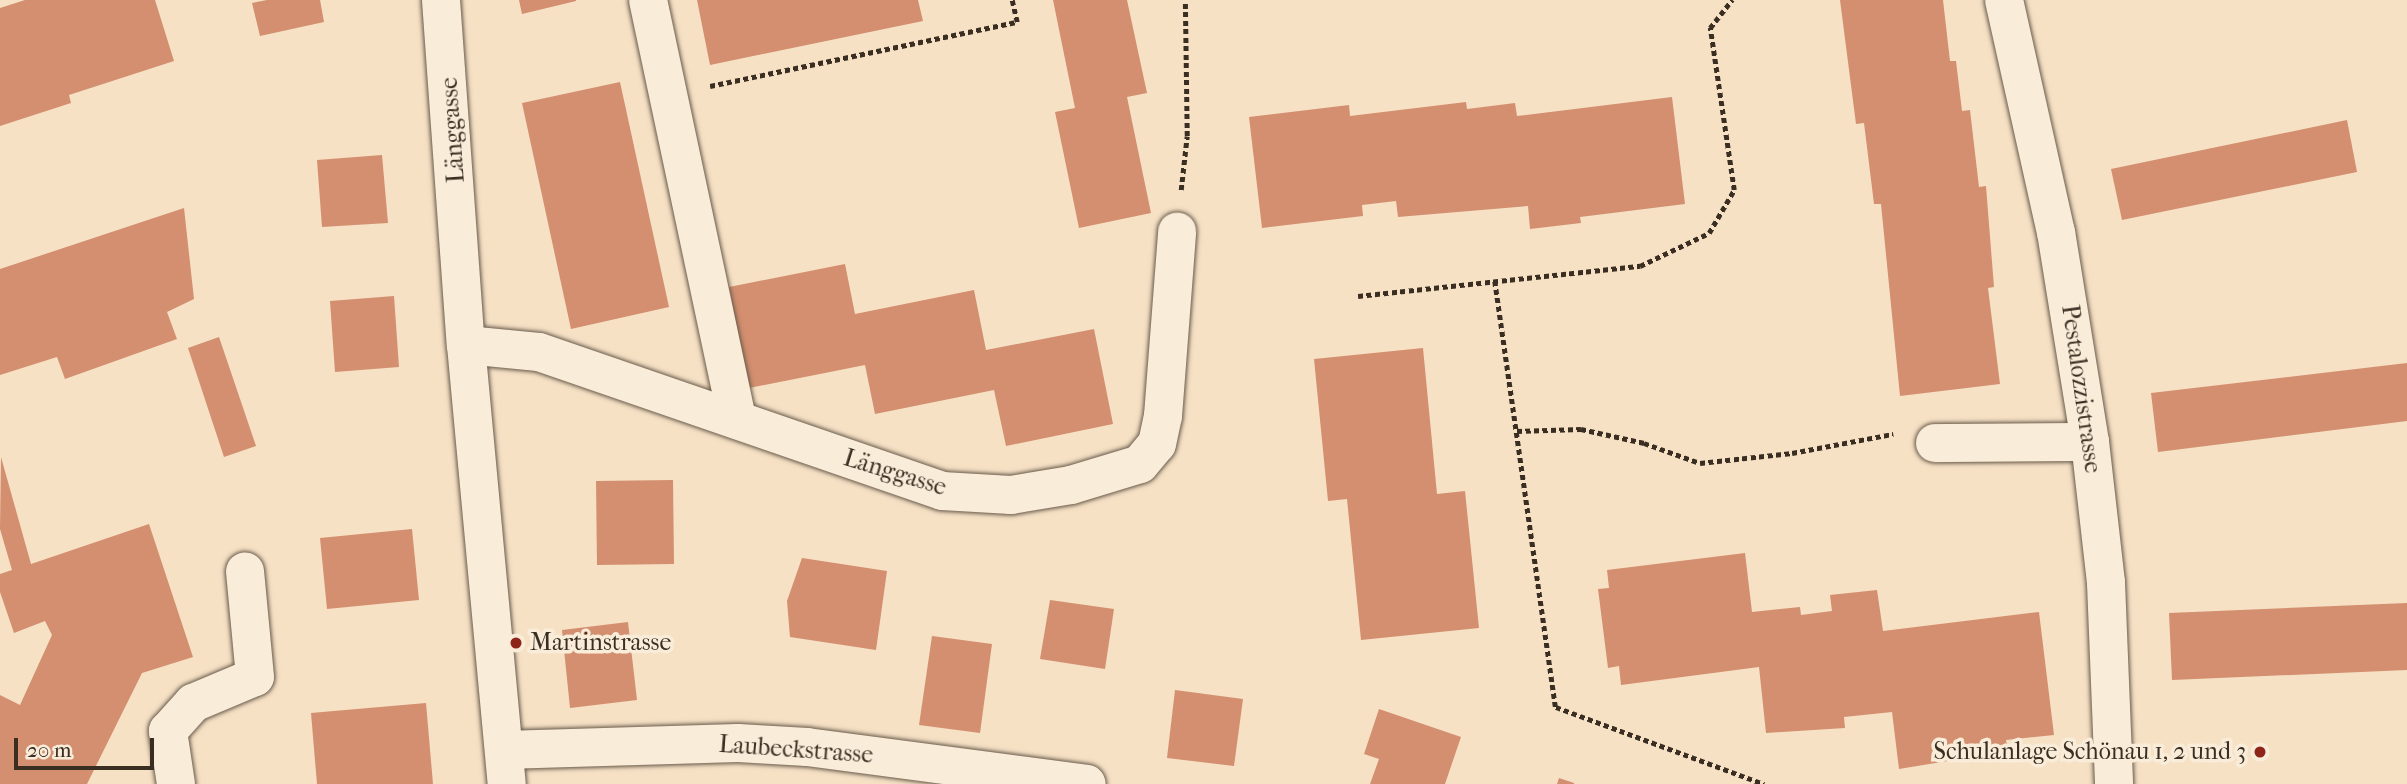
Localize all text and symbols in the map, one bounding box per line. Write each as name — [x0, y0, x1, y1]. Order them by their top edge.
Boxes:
street label: Länggasse — [435, 76, 471, 184]
street label: Pestalozzistrasse — [2055, 303, 2107, 475]
street label: Länggasse — [840, 444, 950, 502]
place label: Martinstrasse — [530, 629, 671, 657]
marker: Martinstrasse — [508, 635, 524, 651]
scale bar — [18, 724, 158, 768]
street label: Laubeckstrasse — [718, 730, 874, 770]
text: 20 m — [27, 738, 71, 762]
place label: Schulanlage Schönau 1, 2 und 3 — [1934, 738, 2246, 766]
marker: Schulanlage Schönau 1, 2 und 3 — [2252, 744, 2268, 760]

